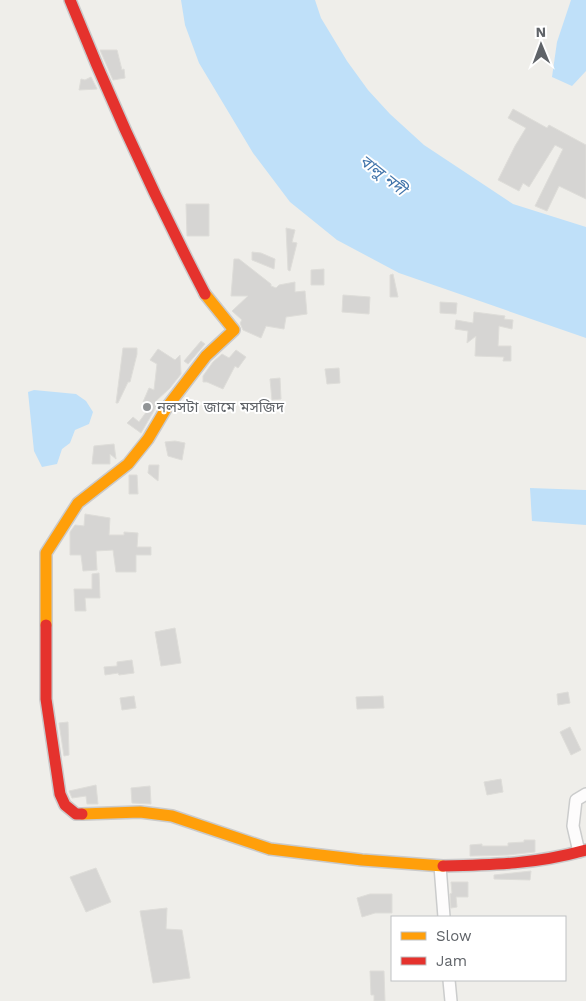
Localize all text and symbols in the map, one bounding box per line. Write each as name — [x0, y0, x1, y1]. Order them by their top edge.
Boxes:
north arrow — [516, 20, 566, 70]
text: N — [535, 24, 546, 40]
water label: বালু নদী — [356, 151, 412, 201]
place label: নলসটা জামে মসজিদ — [156, 398, 285, 416]
marker: নলসটা জামে মসজিদ — [141, 401, 153, 413]
legend — [391, 916, 566, 981]
text: Slow — [436, 927, 472, 945]
text: Jam — [436, 952, 467, 970]

